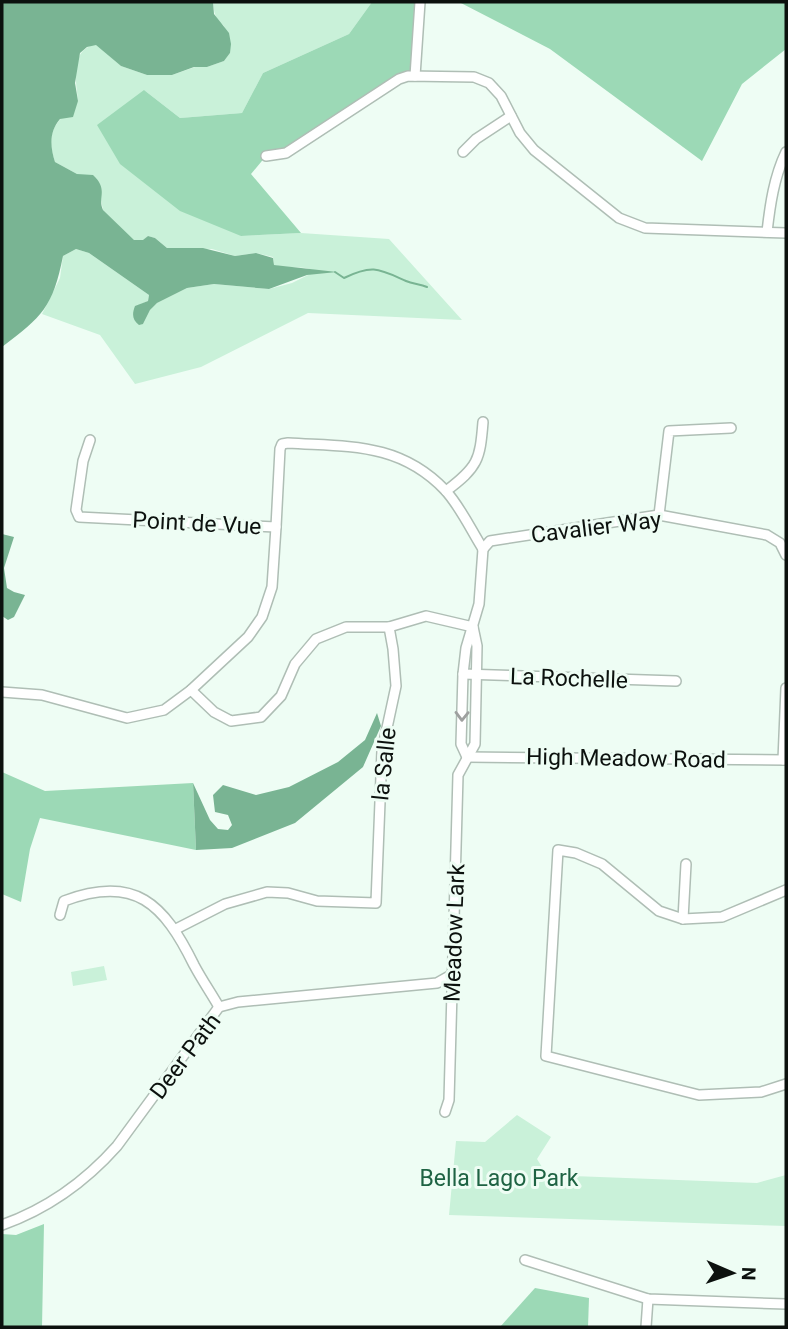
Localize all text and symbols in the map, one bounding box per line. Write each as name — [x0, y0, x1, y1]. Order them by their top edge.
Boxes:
street label: Cavalier Way — [529, 506, 663, 549]
street label: Point de Vue — [132, 507, 262, 540]
street label: La Rochelle — [509, 663, 629, 694]
one-way arrow — [454, 711, 470, 722]
street label: la Salle — [367, 726, 402, 802]
street label: High Meadow Road — [526, 743, 726, 774]
street label: Meadow Lark — [439, 863, 470, 1003]
street label: Deer Path — [145, 1008, 226, 1104]
park label: Bella Lago Park — [420, 1165, 579, 1192]
north arrow — [697, 1238, 767, 1308]
text: N — [737, 1266, 760, 1281]

